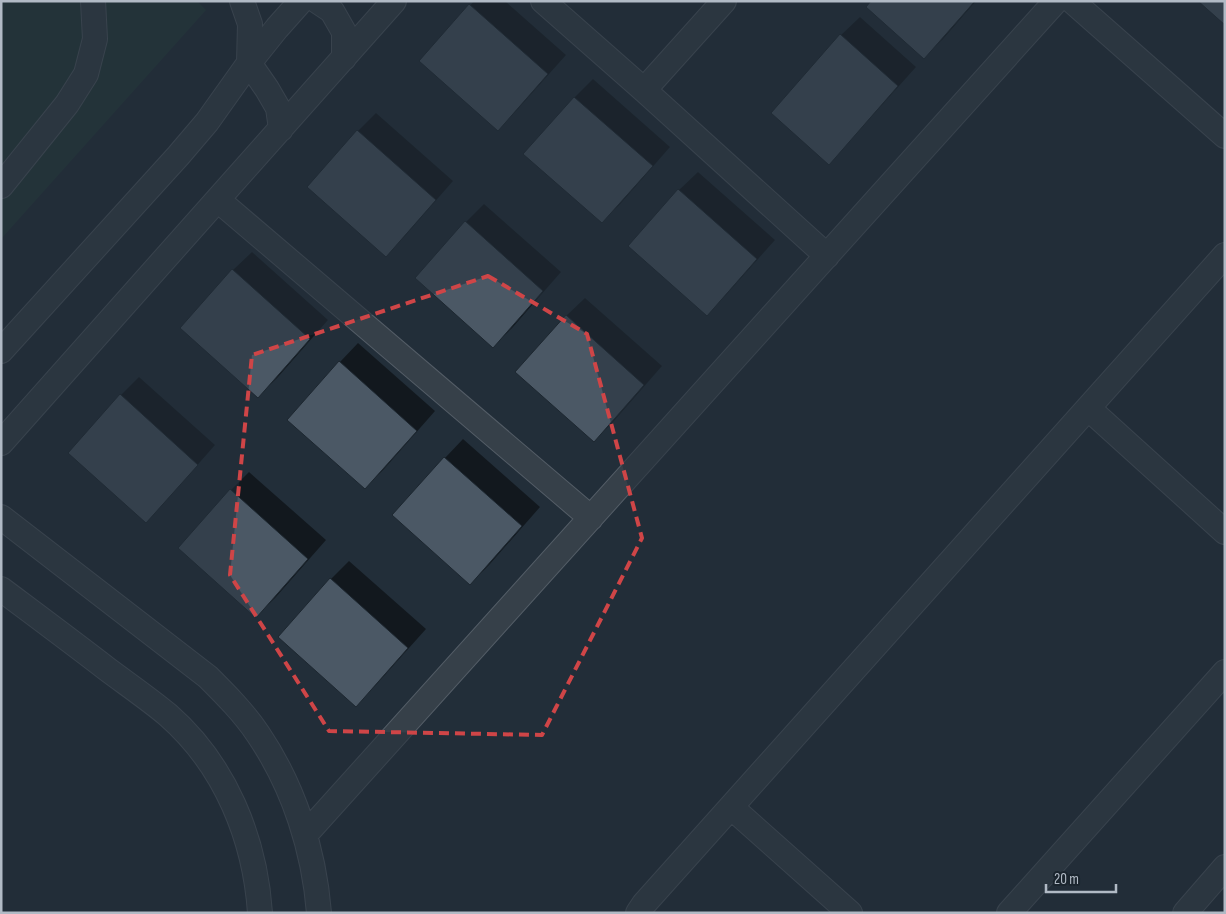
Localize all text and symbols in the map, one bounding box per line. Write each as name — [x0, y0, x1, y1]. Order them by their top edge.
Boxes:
scale bar — [1046, 862, 1116, 894]
text: 20 m — [1054, 870, 1079, 889]

